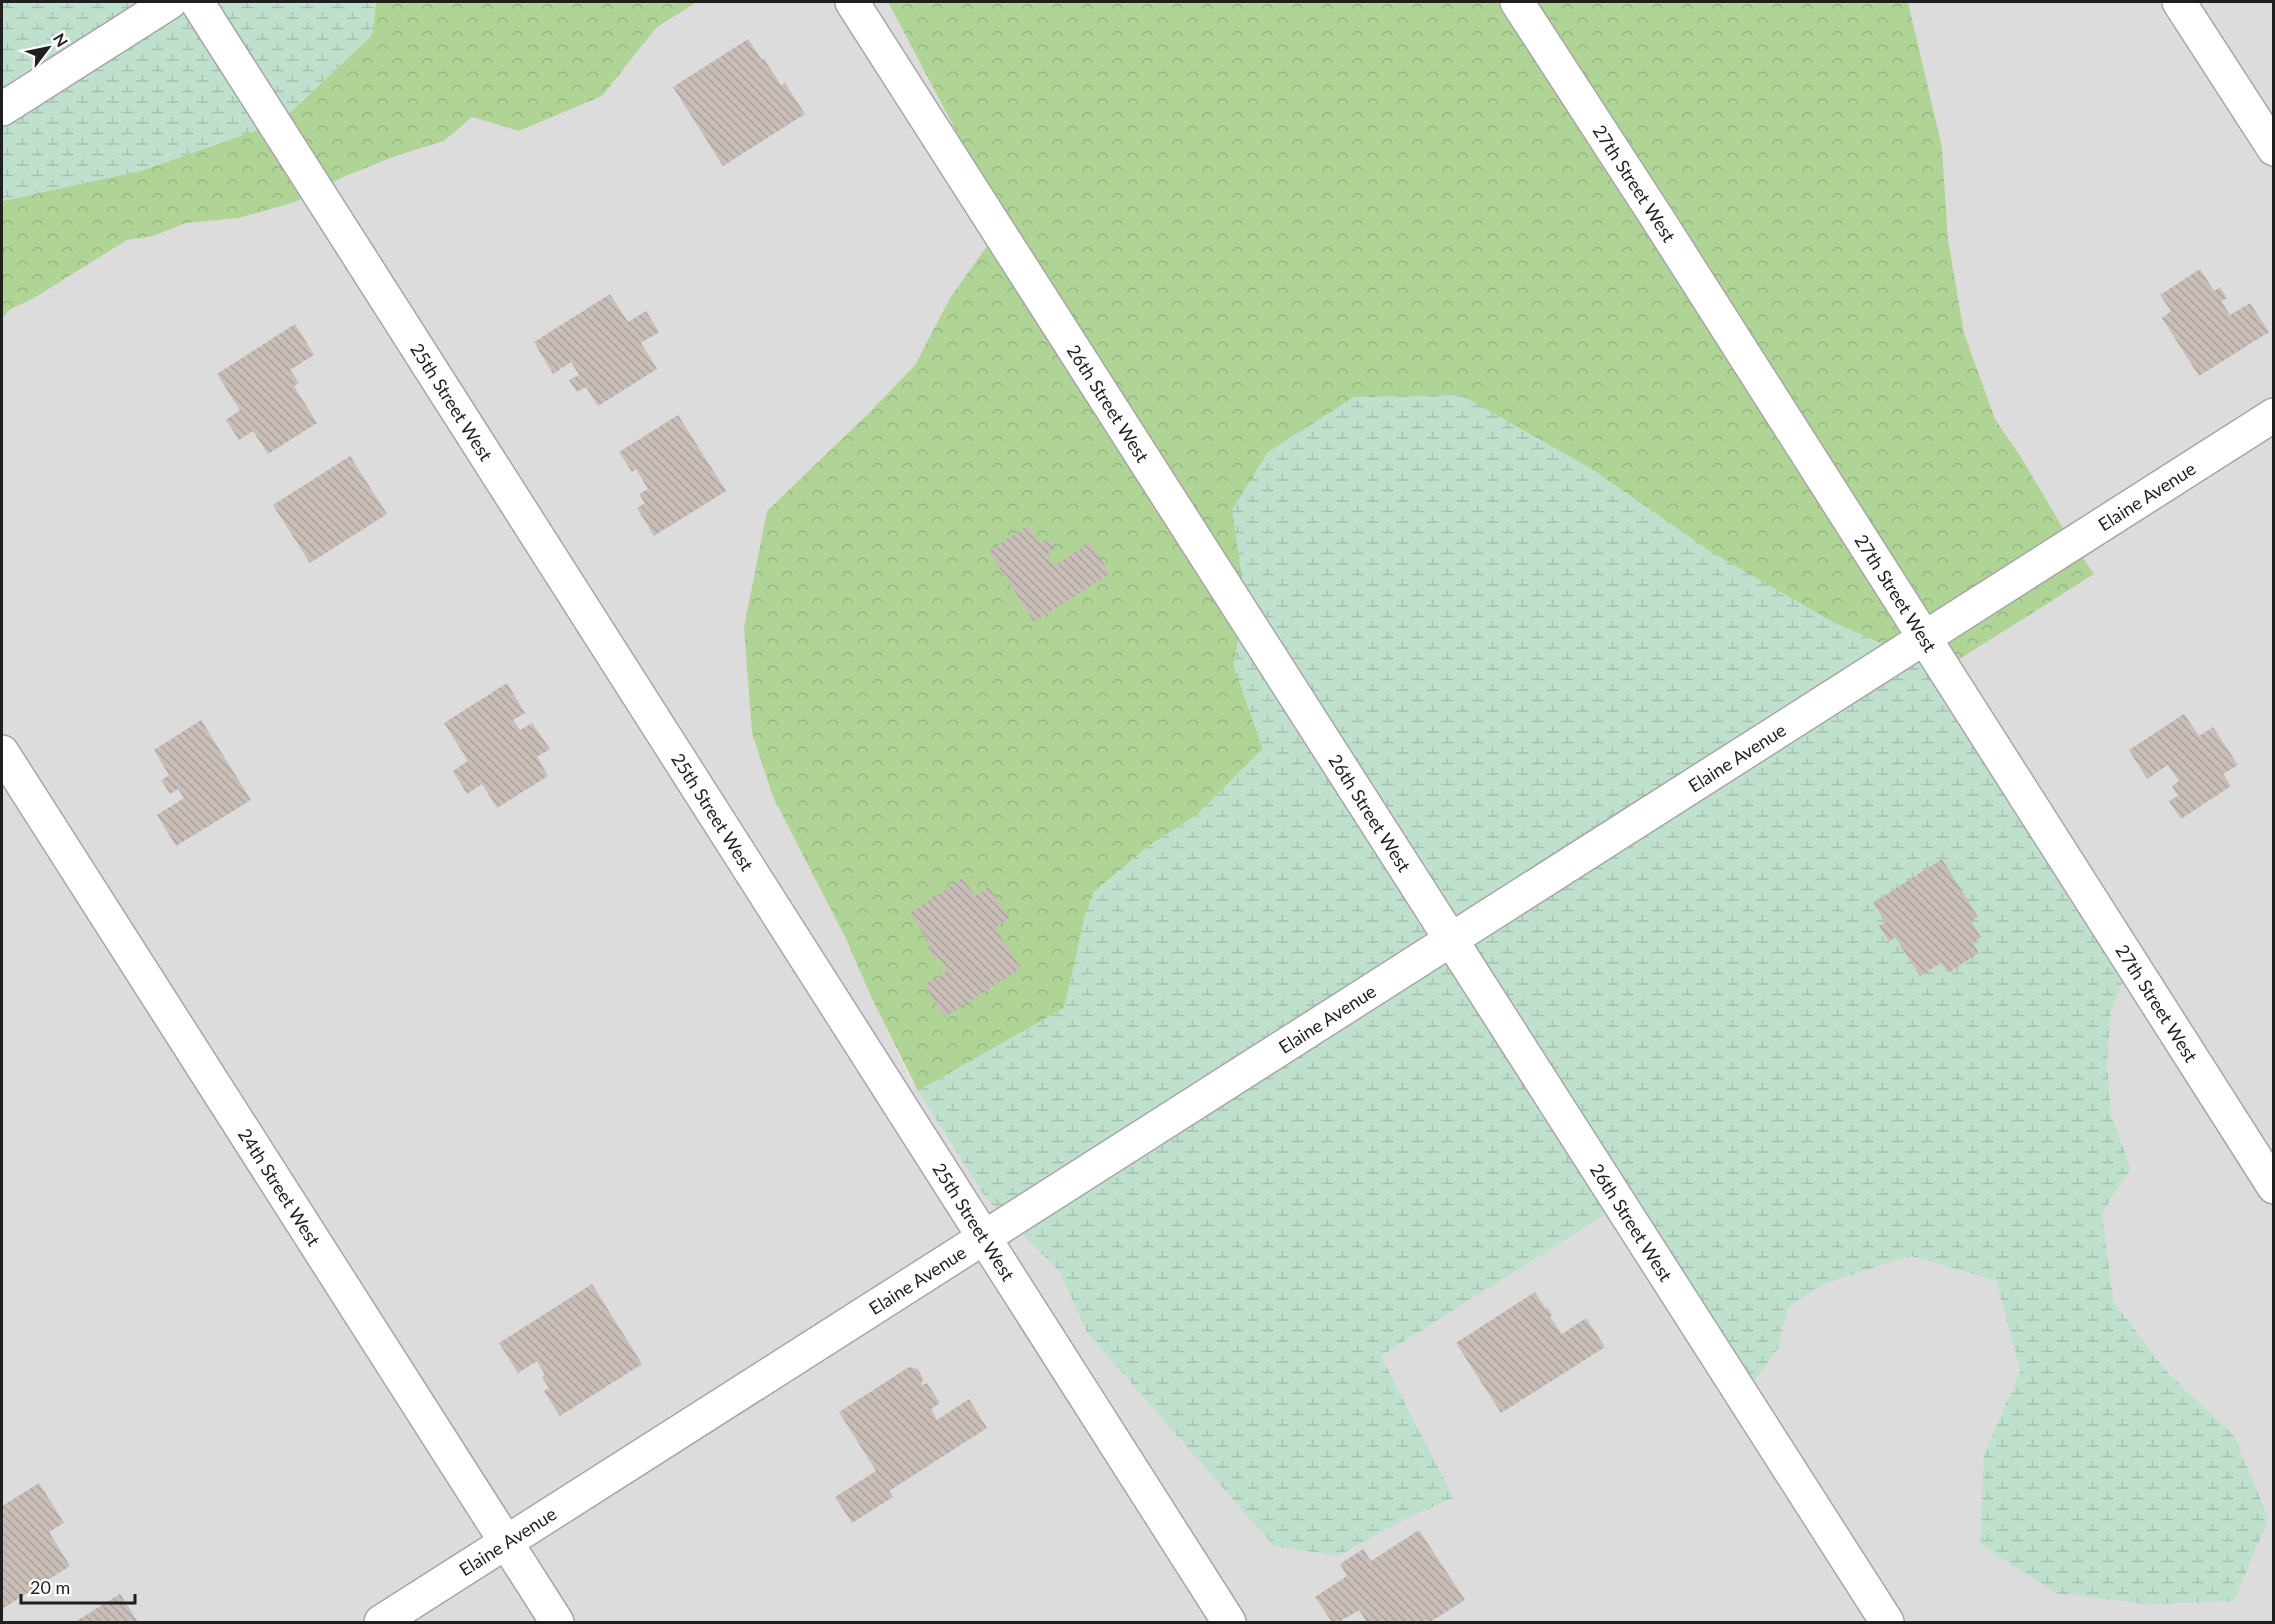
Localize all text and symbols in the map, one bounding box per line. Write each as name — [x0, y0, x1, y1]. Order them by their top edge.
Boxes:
north arrow — [18, 18, 78, 78]
text: N — [50, 30, 72, 50]
street label: 27th Street West — [1589, 121, 1681, 246]
street label: 25th Street West — [406, 339, 498, 465]
street label: 26th Street West — [1063, 340, 1154, 466]
street label: Elaine Avenue — [2094, 457, 2199, 535]
street label: 27th Street West — [1850, 530, 1942, 656]
street label: Elaine Avenue — [1684, 718, 1790, 797]
street label: 25th Street West — [667, 749, 759, 875]
street label: 26th Street West — [1324, 750, 1416, 876]
street label: 27th Street West — [2111, 940, 2203, 1066]
street label: Elaine Avenue — [1274, 980, 1380, 1058]
street label: 24th Street West — [234, 1124, 325, 1250]
street label: 25th Street West — [928, 1159, 1020, 1285]
street label: 26th Street West — [1586, 1159, 1678, 1286]
street label: Elaine Avenue — [865, 1241, 970, 1319]
street label: Elaine Avenue — [455, 1502, 560, 1580]
scale bar — [21, 1567, 135, 1605]
text: 20 m — [30, 1576, 70, 1598]

